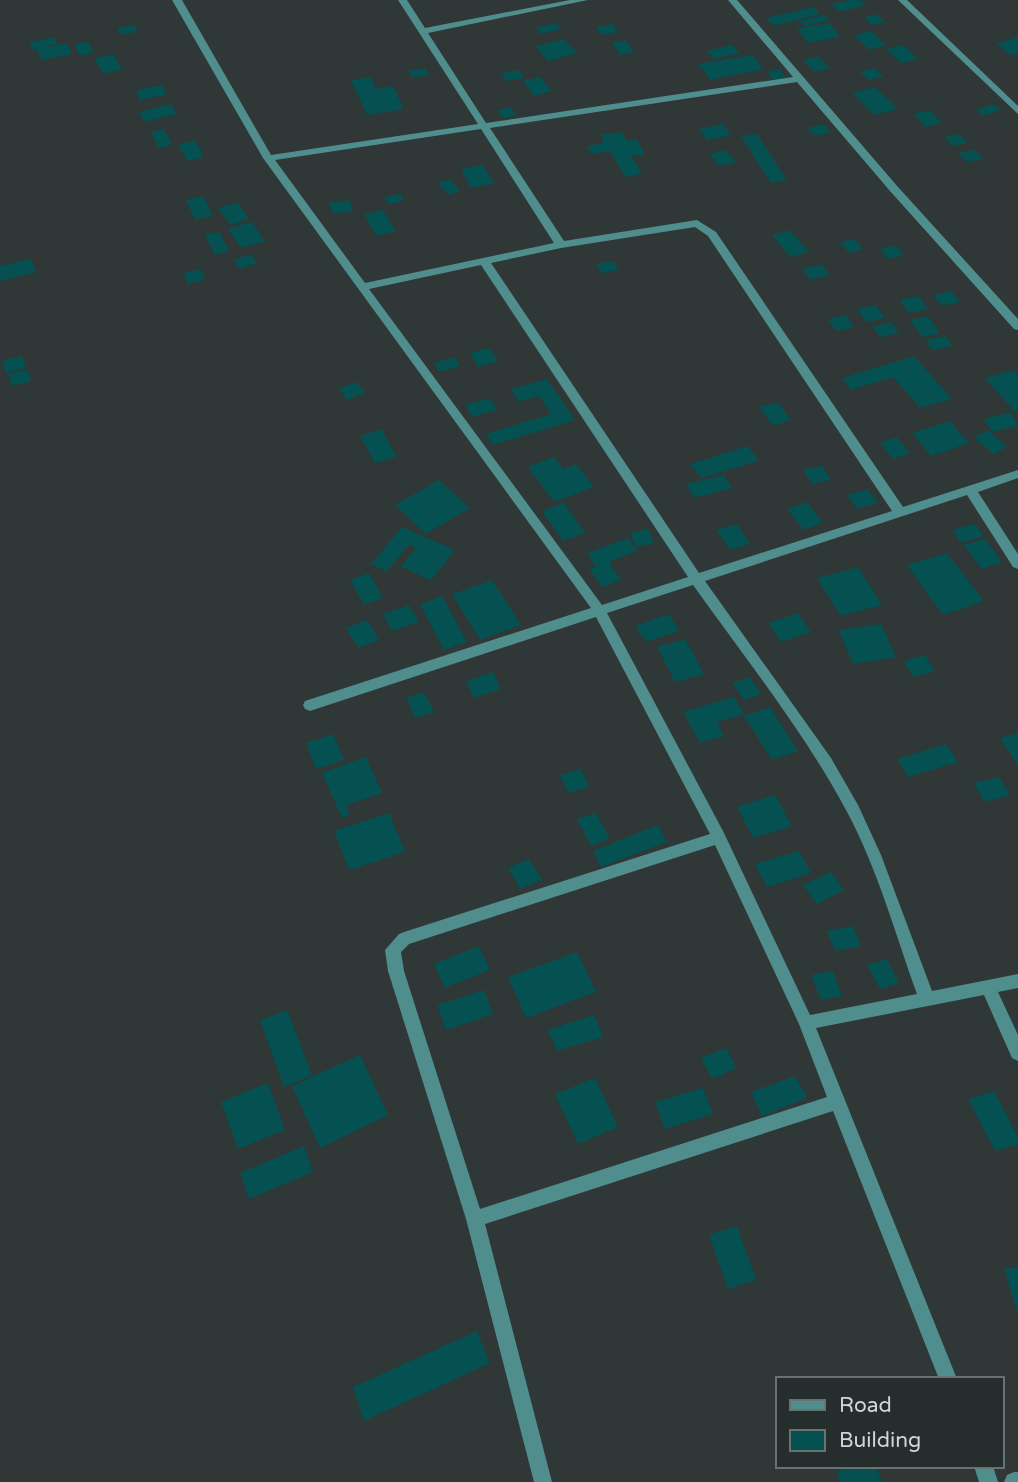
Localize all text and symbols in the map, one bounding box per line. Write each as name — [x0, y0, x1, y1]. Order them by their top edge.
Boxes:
legend — [776, 1377, 1004, 1468]
text: Road — [839, 1393, 892, 1418]
text: Building — [839, 1428, 921, 1453]

